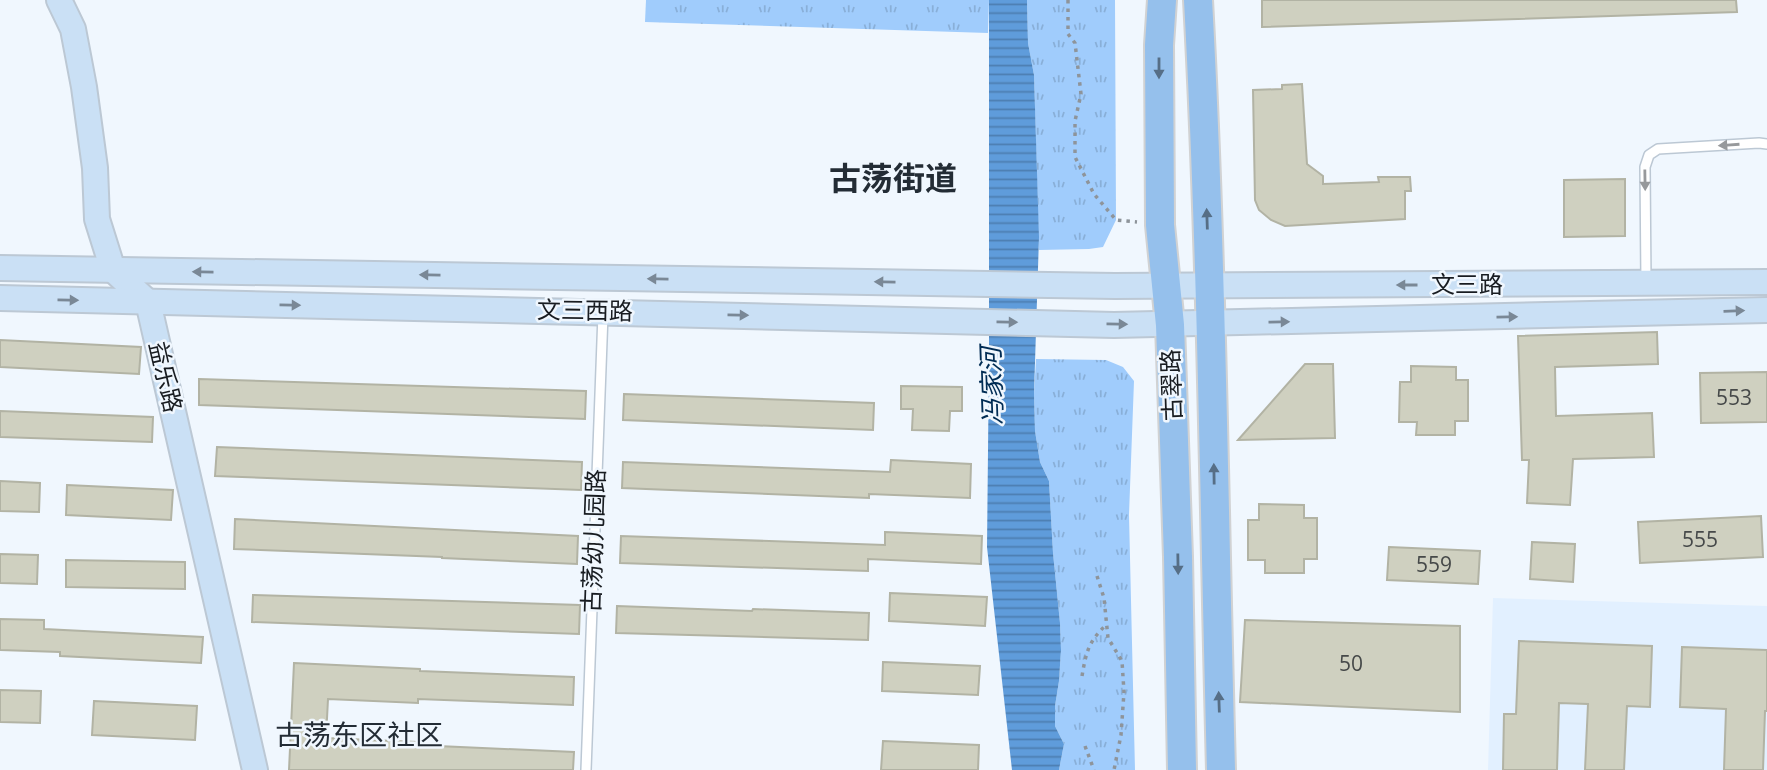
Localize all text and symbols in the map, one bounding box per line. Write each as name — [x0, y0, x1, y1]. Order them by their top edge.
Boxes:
one-way arrow — [1153, 57, 1165, 79]
one-way arrow — [1717, 139, 1739, 150]
district label: 古荡街道 — [829, 156, 957, 199]
one-way arrow — [1639, 169, 1651, 191]
one-way arrow — [1202, 207, 1213, 229]
one-way arrow — [191, 266, 213, 277]
street label: 文三路 — [1431, 267, 1503, 300]
one-way arrow — [419, 269, 441, 281]
one-way arrow — [646, 273, 668, 285]
one-way arrow — [874, 277, 896, 288]
one-way arrow — [1395, 280, 1417, 291]
street label: 文三西路 — [537, 292, 633, 327]
one-way arrow — [57, 294, 79, 306]
one-way arrow — [279, 299, 301, 310]
one-way arrow — [1724, 305, 1746, 316]
one-way arrow — [727, 309, 749, 321]
one-way arrow — [1496, 311, 1518, 322]
one-way arrow — [997, 316, 1019, 328]
one-way arrow — [1269, 316, 1291, 327]
one-way arrow — [1106, 319, 1128, 330]
street label: 益乐路 — [142, 338, 191, 415]
water label: 冯家河 — [971, 341, 1010, 426]
street label: 古翠路 — [1153, 348, 1188, 422]
house number: 553 — [1716, 383, 1752, 411]
one-way arrow — [1208, 463, 1220, 485]
street label: 古荡幼儿园路 — [573, 468, 612, 613]
house number: 555 — [1682, 525, 1718, 553]
house number: 559 — [1416, 550, 1452, 578]
one-way arrow — [1172, 553, 1183, 575]
house number: 50 — [1339, 649, 1363, 677]
one-way arrow — [1214, 691, 1225, 713]
district label: 古荡东区社区 — [275, 715, 443, 753]

